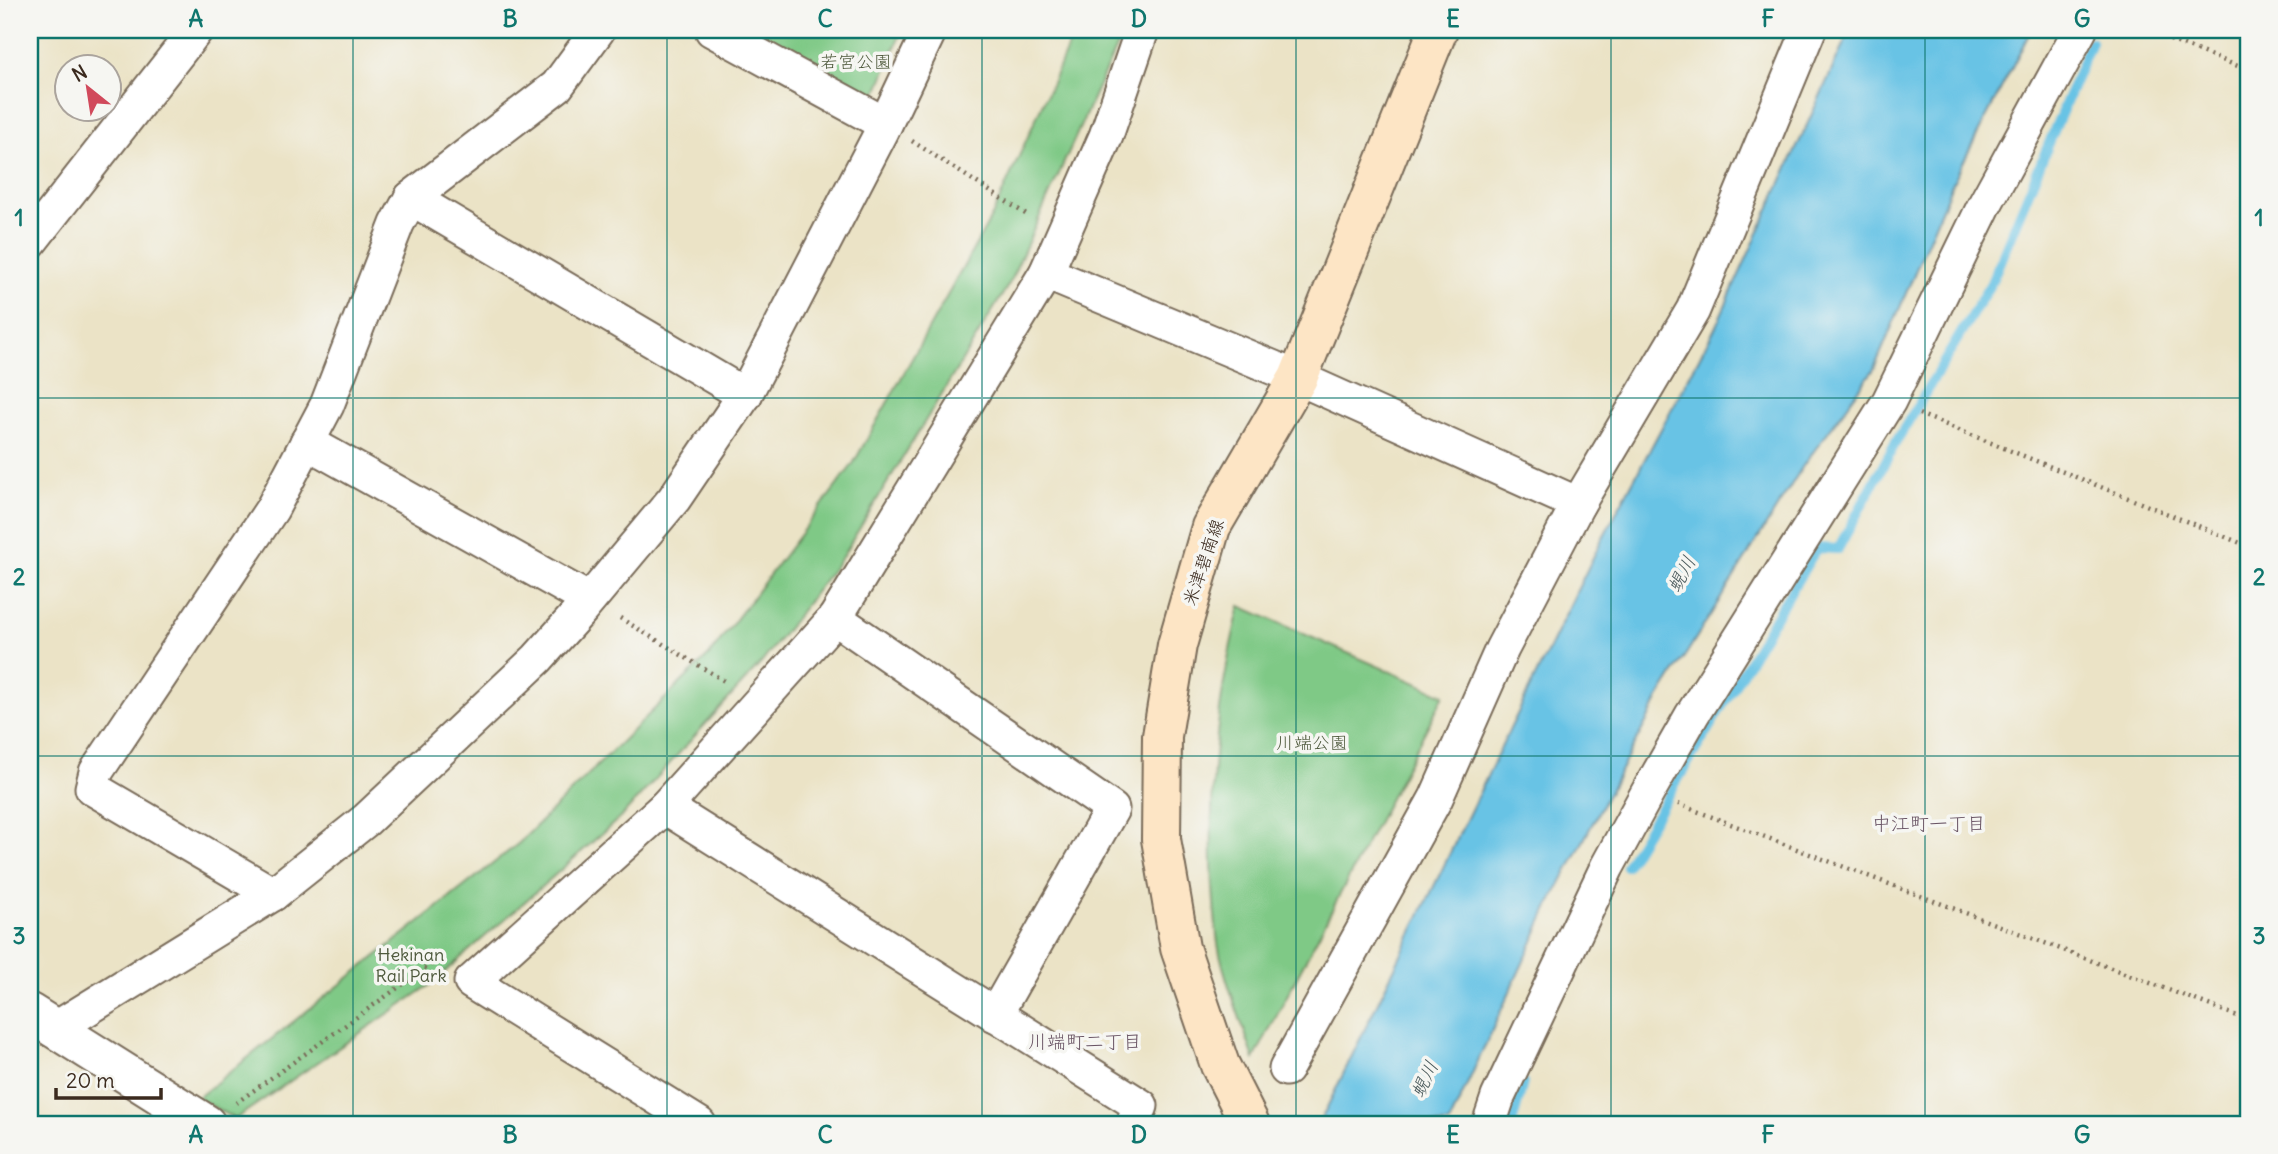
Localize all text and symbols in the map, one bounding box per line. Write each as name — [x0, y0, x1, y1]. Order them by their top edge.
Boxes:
text: A — [189, 4, 204, 33]
text: B — [502, 4, 518, 33]
text: C — [817, 4, 833, 33]
text: D — [1131, 4, 1147, 33]
text: E — [1446, 4, 1460, 33]
text: F — [1761, 4, 1775, 33]
text: G — [2074, 4, 2090, 33]
park label: 若宮公園 — [820, 50, 892, 73]
north arrow — [52, 52, 122, 122]
text: N — [68, 60, 91, 87]
text: 1 — [14, 203, 24, 232]
text: 1 — [2254, 203, 2264, 232]
street label: 米津碧南線 — [1177, 516, 1229, 608]
water label: 蜆川 — [1661, 552, 1701, 596]
text: 2 — [13, 562, 26, 591]
text: 2 — [2253, 562, 2266, 591]
park label: 川端公園 — [1276, 731, 1348, 754]
district label: 中江町一丁目 — [1872, 811, 1986, 835]
text: 3 — [12, 921, 26, 950]
text: 3 — [2252, 921, 2266, 950]
park label: Hekinan Rail Park — [375, 943, 447, 987]
district label: 川端町二丁目 — [1028, 1029, 1142, 1053]
scale bar — [56, 1056, 161, 1100]
water label: 蜆川 — [1405, 1057, 1443, 1101]
text: 20 m — [66, 1067, 115, 1094]
text: A — [189, 1120, 204, 1149]
text: B — [502, 1120, 518, 1149]
text: C — [817, 1120, 833, 1149]
text: D — [1131, 1120, 1147, 1149]
text: E — [1446, 1120, 1460, 1149]
text: F — [1761, 1120, 1775, 1149]
text: G — [2074, 1120, 2090, 1149]

